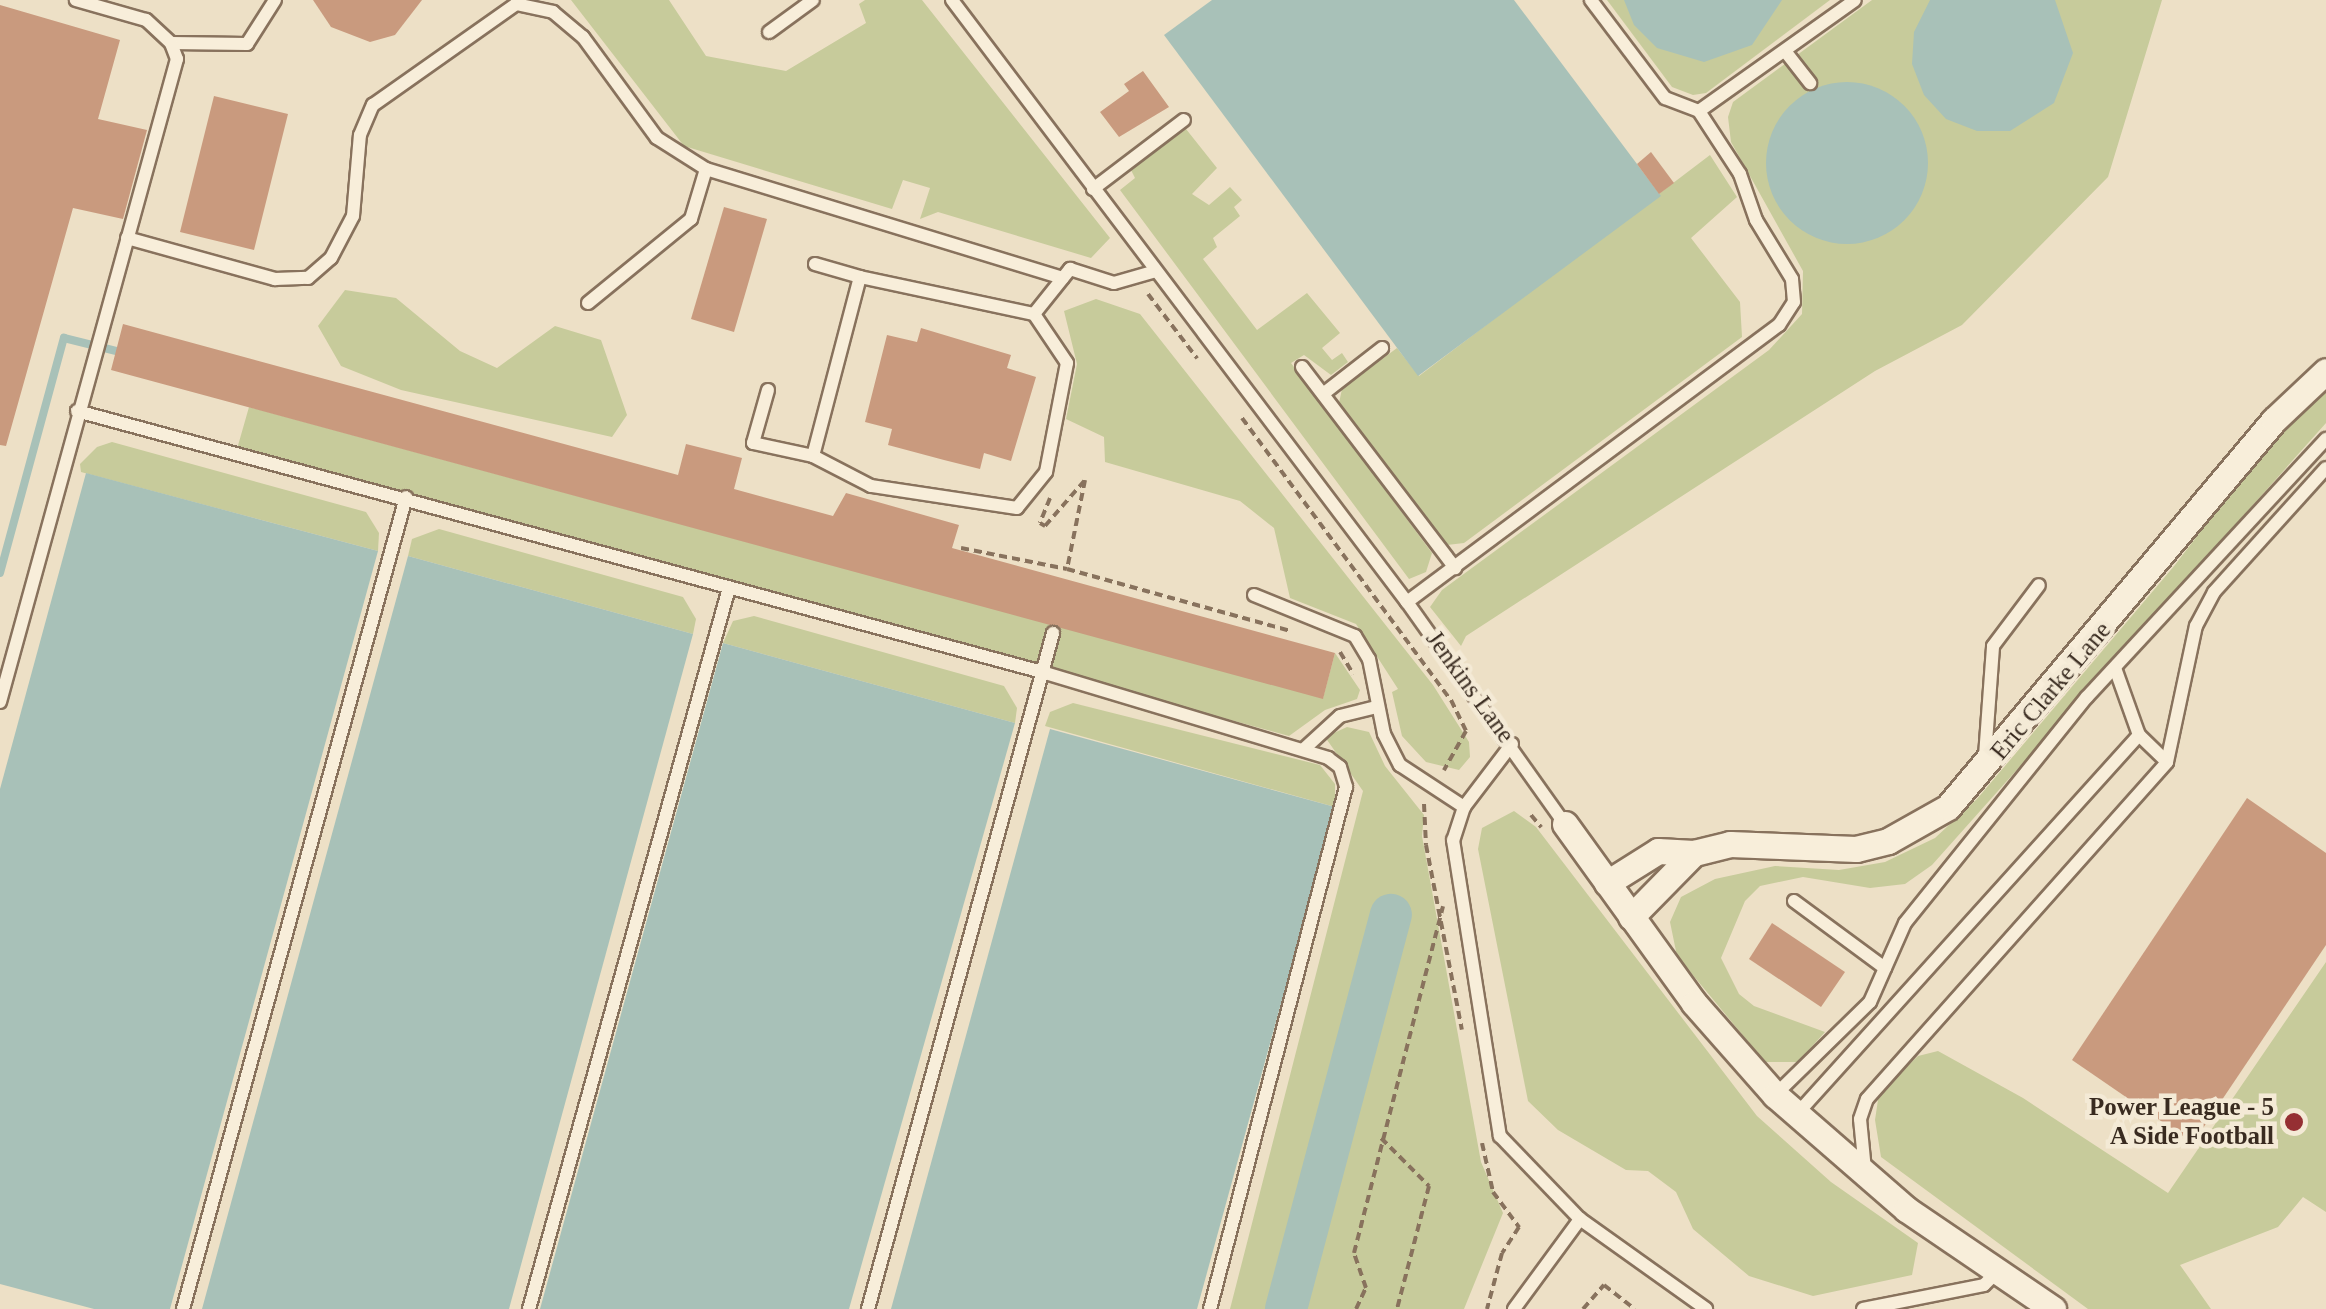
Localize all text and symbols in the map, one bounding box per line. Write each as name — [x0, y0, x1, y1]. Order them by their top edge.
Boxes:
street label: Eric Clarke Lane — [1985, 616, 2117, 766]
street label: Jenkins Lane — [1419, 625, 1521, 749]
place label: Power League - 5 A Side Football — [2089, 1093, 2274, 1152]
marker: Power League - 5 A Side Football — [2283, 1111, 2305, 1133]

